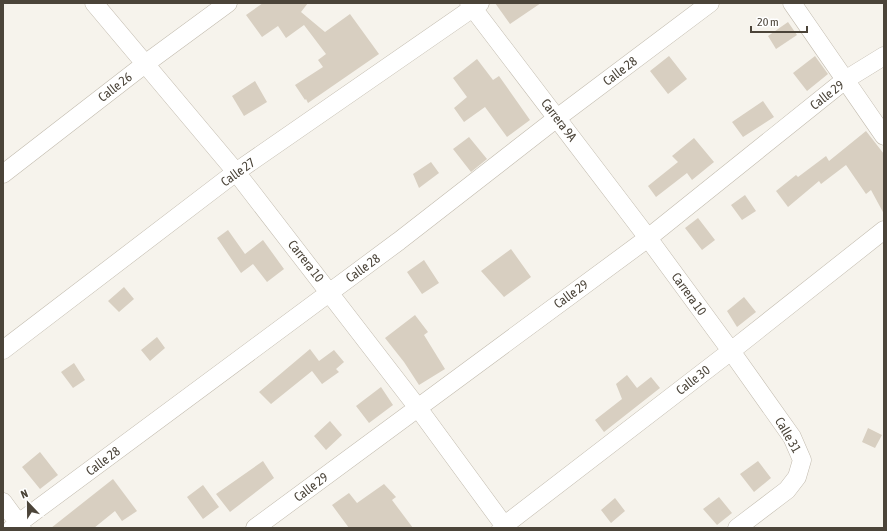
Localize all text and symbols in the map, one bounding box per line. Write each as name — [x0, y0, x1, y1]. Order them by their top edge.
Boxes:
scale bar — [751, 8, 807, 34]
text: 20 m — [757, 15, 779, 29]
street label: Calle 28 — [600, 53, 640, 89]
street label: Calle 26 — [95, 69, 135, 105]
street label: Calle 29 — [807, 77, 847, 113]
street label: Carrera 9A — [538, 96, 580, 145]
street label: Calle 27 — [218, 155, 258, 189]
street label: Carrera 10 — [285, 237, 327, 285]
street label: Calle 28 — [343, 251, 383, 285]
street label: Carrera 10 — [669, 270, 709, 318]
street label: Calle 29 — [551, 277, 591, 311]
street label: Calle 30 — [673, 362, 713, 398]
street label: Calle 31 — [772, 415, 804, 455]
street label: Calle 28 — [83, 443, 123, 479]
street label: Calle 29 — [291, 469, 331, 505]
north arrow — [8, 483, 48, 523]
text: N — [19, 487, 30, 501]

